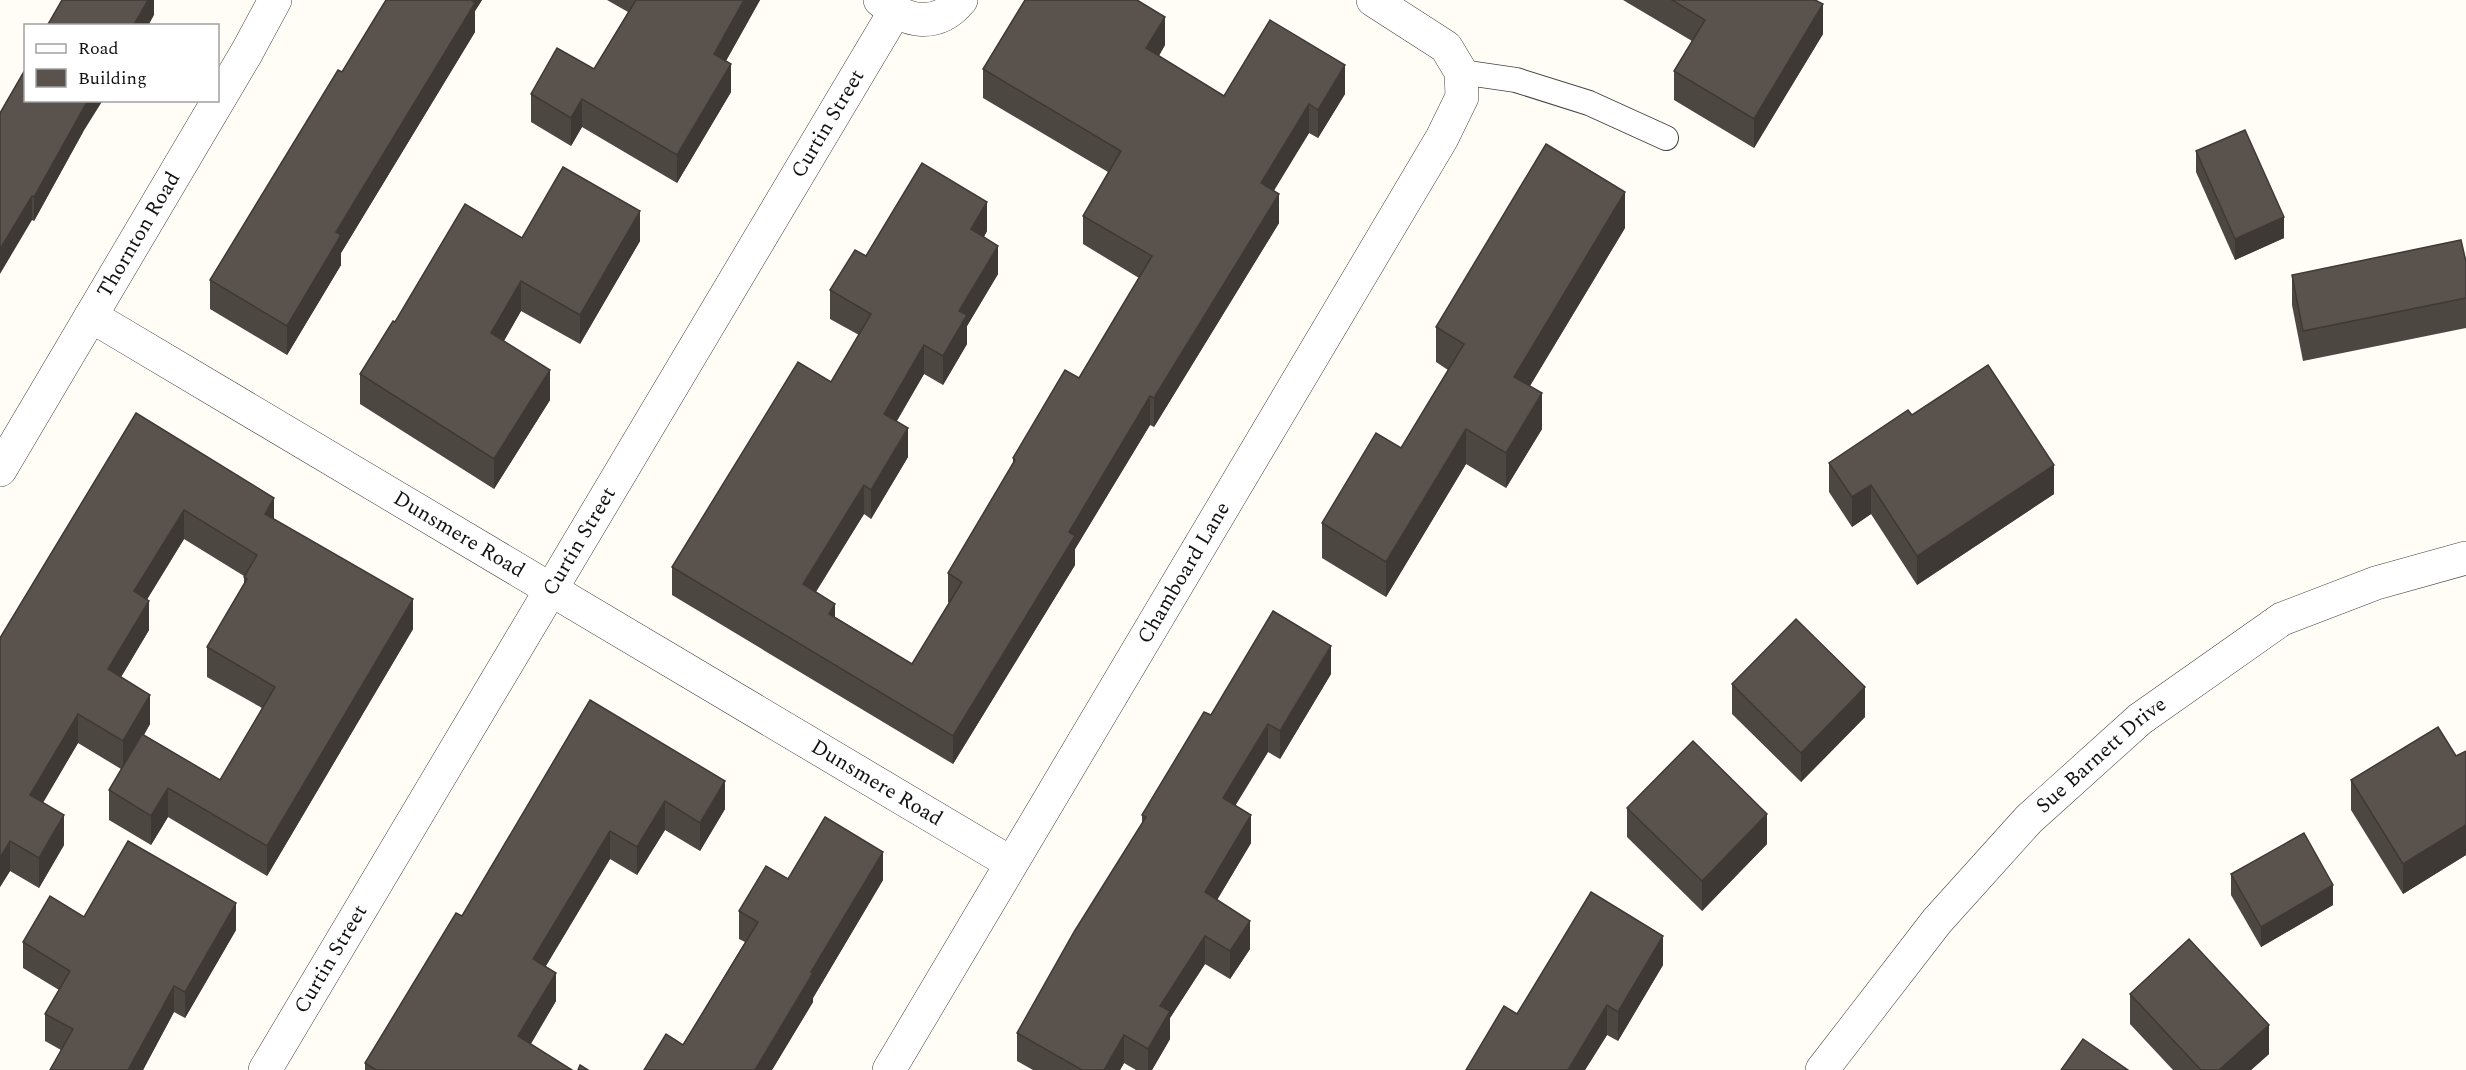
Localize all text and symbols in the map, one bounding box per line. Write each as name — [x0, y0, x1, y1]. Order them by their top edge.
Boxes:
legend — [24, 24, 219, 102]
text: Road — [78, 35, 119, 62]
street label: Curtin Street — [783, 63, 873, 184]
text: Building — [78, 65, 147, 92]
street label: Thornton Road — [89, 166, 189, 304]
street label: Curtin Street — [535, 481, 624, 602]
street label: Dunsmere Road — [387, 483, 531, 586]
street label: Chamboard Lane — [1129, 496, 1239, 650]
street label: Sue Barnett Drive — [2029, 689, 2173, 822]
street label: Dunsmere Road — [805, 731, 949, 835]
street label: Curtin Street — [286, 899, 376, 1020]

